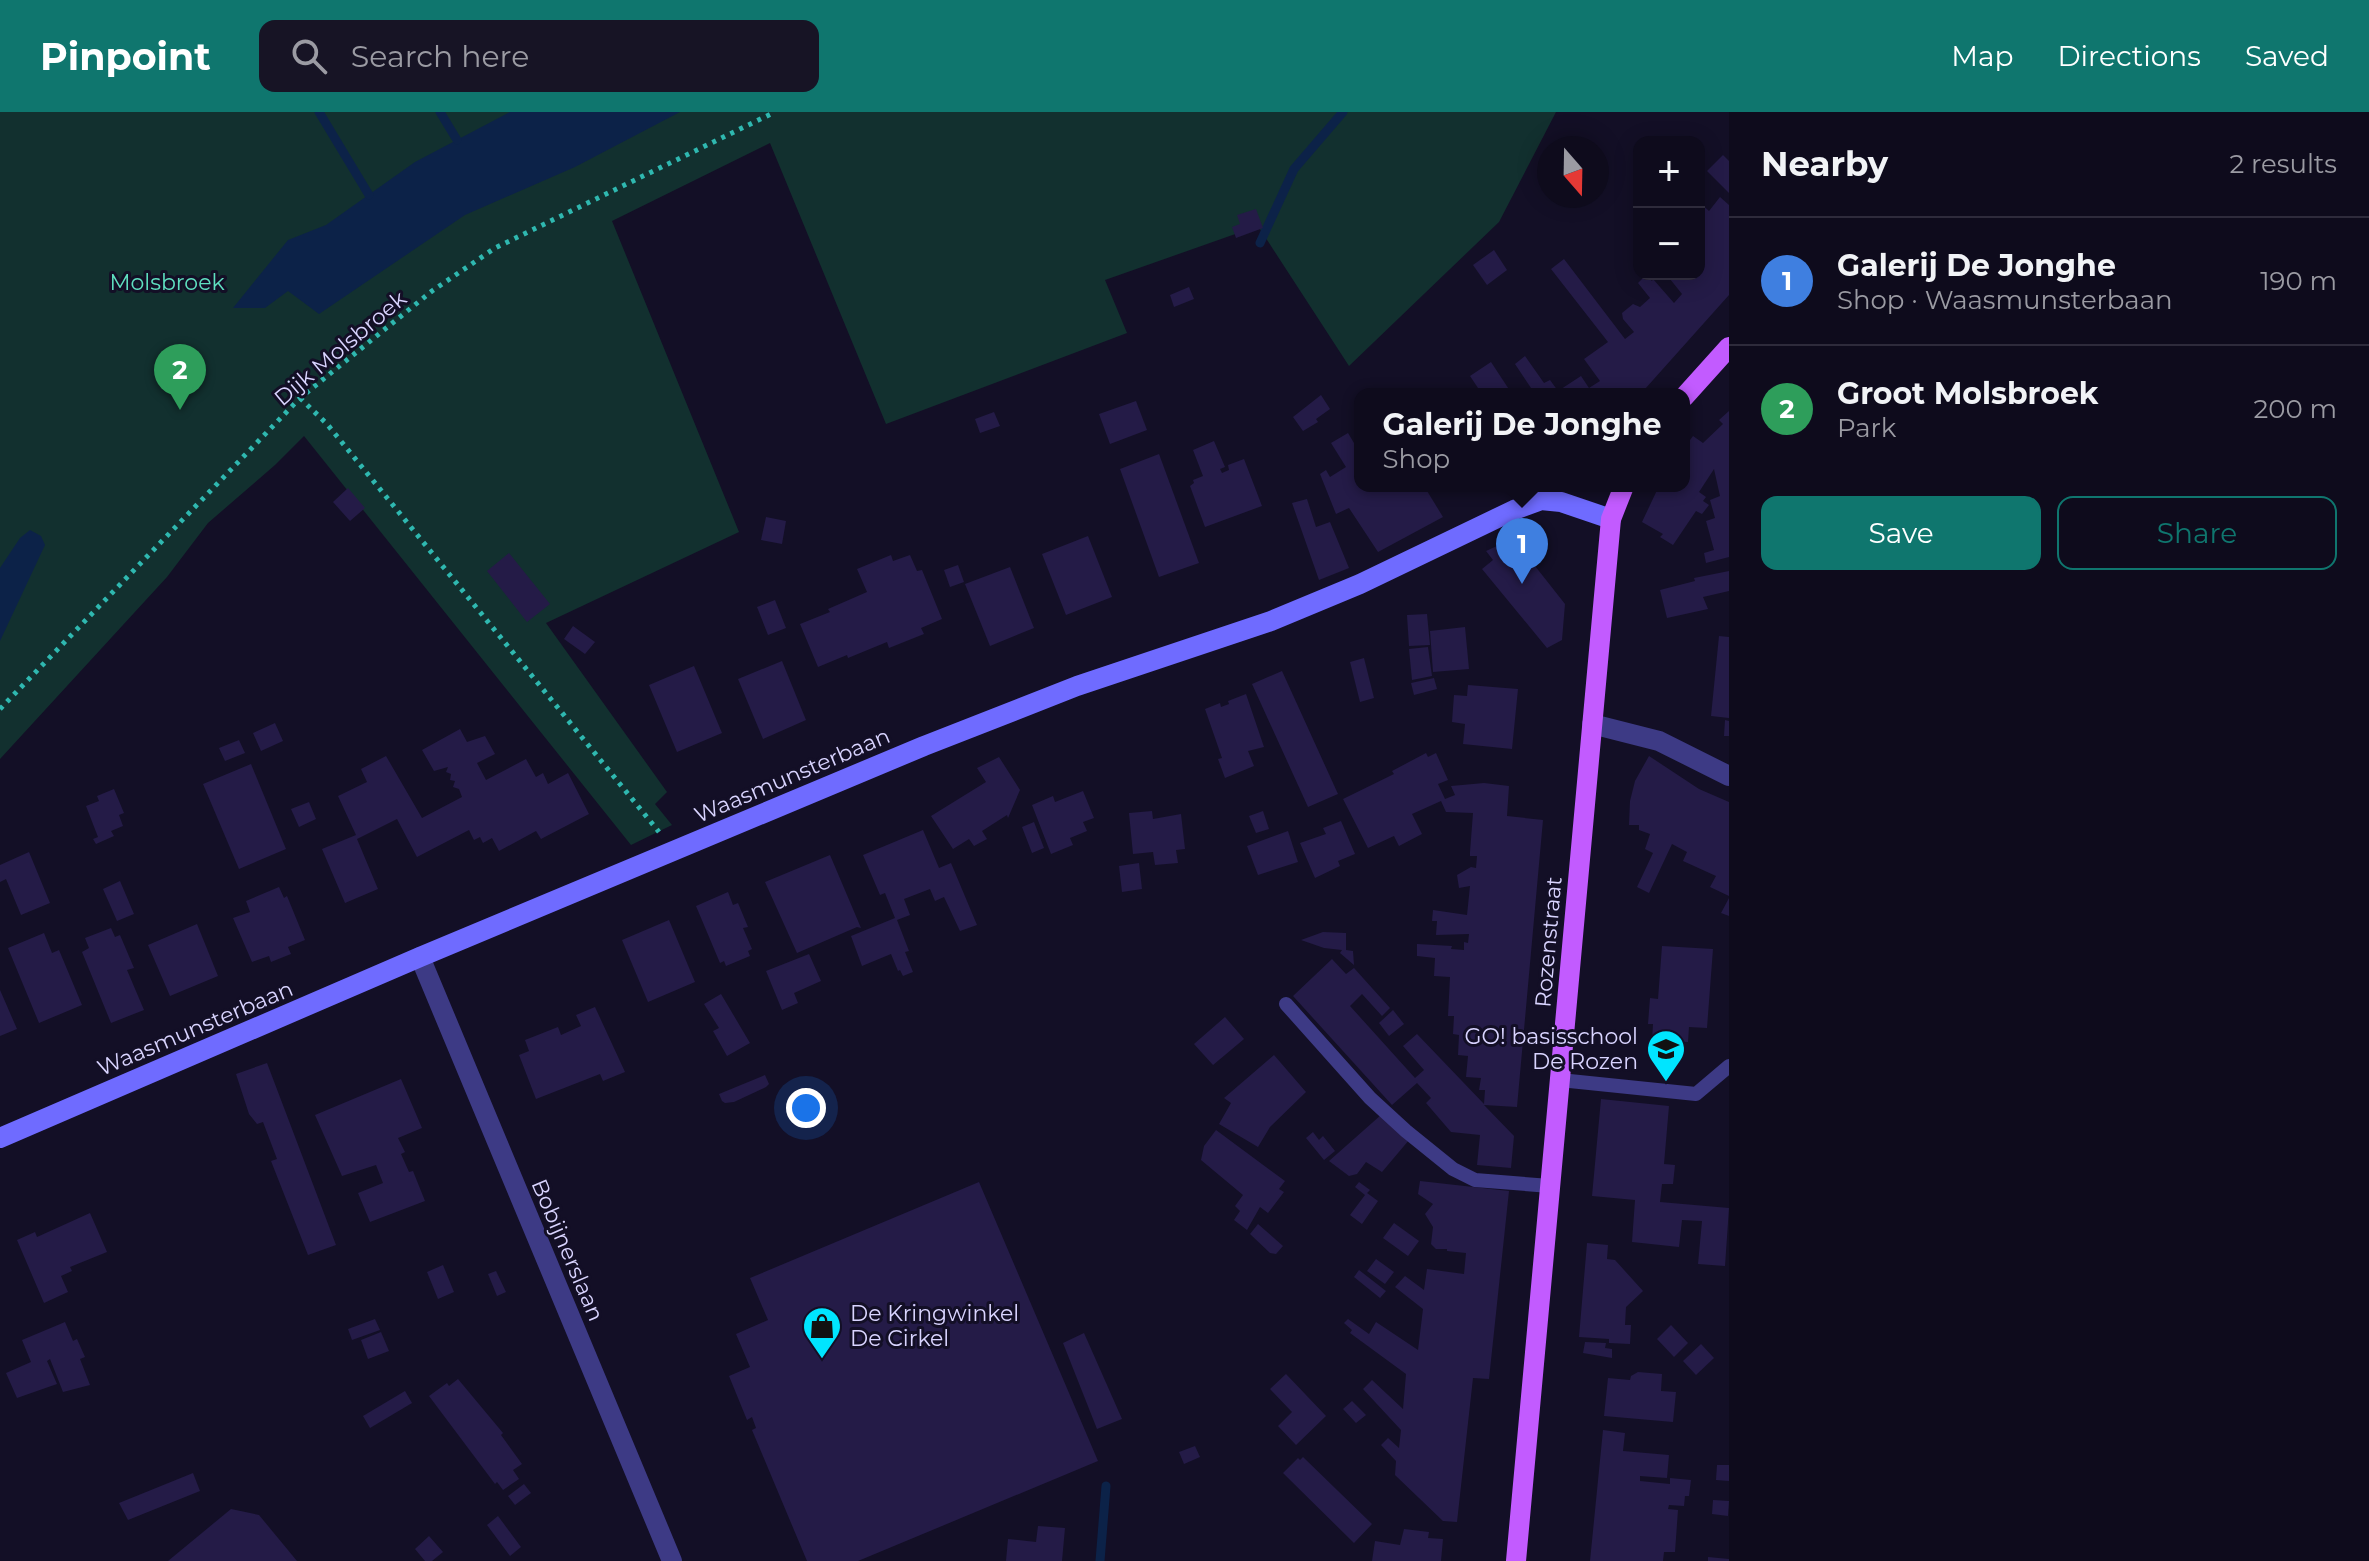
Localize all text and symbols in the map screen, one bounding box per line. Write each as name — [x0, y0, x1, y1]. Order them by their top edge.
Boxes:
search box — [259, 20, 819, 92]
text: Pinpoint — [40, 33, 211, 80]
icon: search — [287, 34, 331, 78]
text: Search here — [351, 38, 529, 75]
text: Map — [1951, 39, 2013, 73]
text: Directions — [2057, 39, 2201, 73]
text: Saved — [2245, 39, 2329, 73]
north arrow — [1537, 136, 1609, 208]
map controls — [1633, 136, 1705, 280]
button: + — [1633, 136, 1705, 208]
text: Nearby — [1761, 143, 1888, 185]
text: 2 results — [2229, 148, 2337, 180]
button: − — [1633, 208, 1705, 280]
text: Galerij De Jonghe — [1837, 247, 2116, 284]
text: 1 — [1782, 265, 1792, 297]
text: 190 m — [2260, 265, 2337, 297]
park label: Molsbroek — [109, 269, 225, 296]
text: Shop · Waasmunsterbaan — [1837, 284, 2173, 316]
street label: Dijk Molsbroek — [269, 285, 413, 411]
pin: 2 — [154, 344, 206, 410]
text: Groot Molsbroek — [1837, 375, 2099, 412]
popup — [1354, 388, 1690, 492]
text: 2 — [1779, 393, 1795, 425]
text: 200 m — [2253, 393, 2337, 425]
text: Galerij De Jonghe — [1383, 406, 1661, 443]
text: Park — [1837, 412, 1896, 444]
text: Shop — [1383, 443, 1450, 475]
button: Save — [1761, 496, 2041, 570]
button: Share — [2057, 496, 2337, 570]
pin: 1 — [1496, 518, 1548, 584]
street label: Waasmunsterbaan — [690, 722, 894, 829]
street label: Rozenstraat — [1529, 875, 1568, 1009]
street label: Waasmunsterbaan — [93, 975, 297, 1082]
place label: GO! basisschool De Rozen — [1465, 1023, 1638, 1075]
school or university icon: GO! basisschool De Rozen — [1645, 1028, 1687, 1083]
your location — [786, 1088, 826, 1128]
street label: Bobijnerslaan — [525, 1175, 610, 1325]
place label: De Kringwinkel De Cirkel — [850, 1300, 1019, 1352]
shop icon: De Kringwinkel De Cirkel — [801, 1305, 843, 1360]

